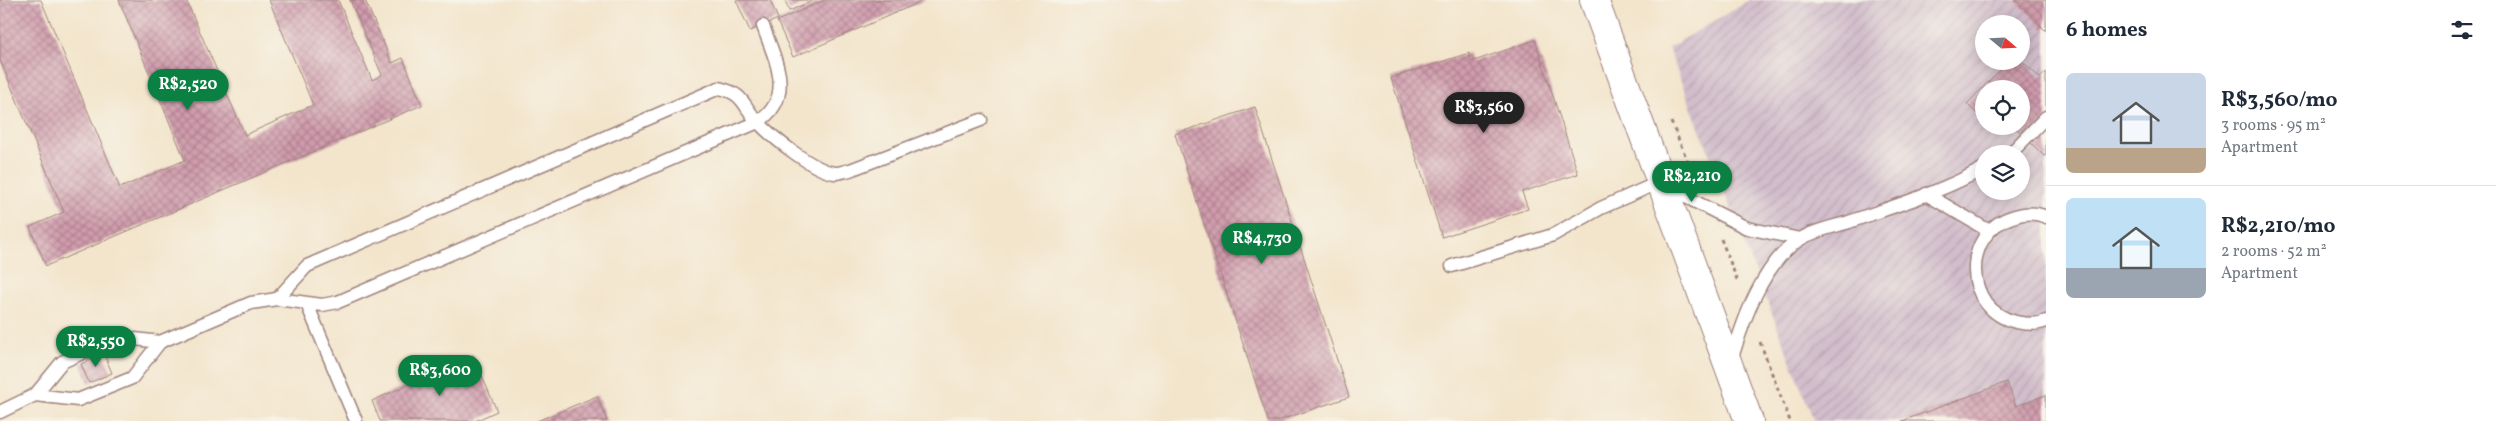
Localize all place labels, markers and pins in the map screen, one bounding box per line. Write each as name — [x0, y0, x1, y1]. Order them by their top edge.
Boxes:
pin: R$2,520 — [142, 68, 234, 111]
pin: R$3,560 — [1438, 92, 1530, 134]
pin: R$2,210 — [1646, 160, 1738, 203]
pin: R$4,730 — [1216, 222, 1308, 265]
pin: R$2,550 — [50, 326, 142, 368]
pin: R$3,600 — [394, 354, 486, 397]

